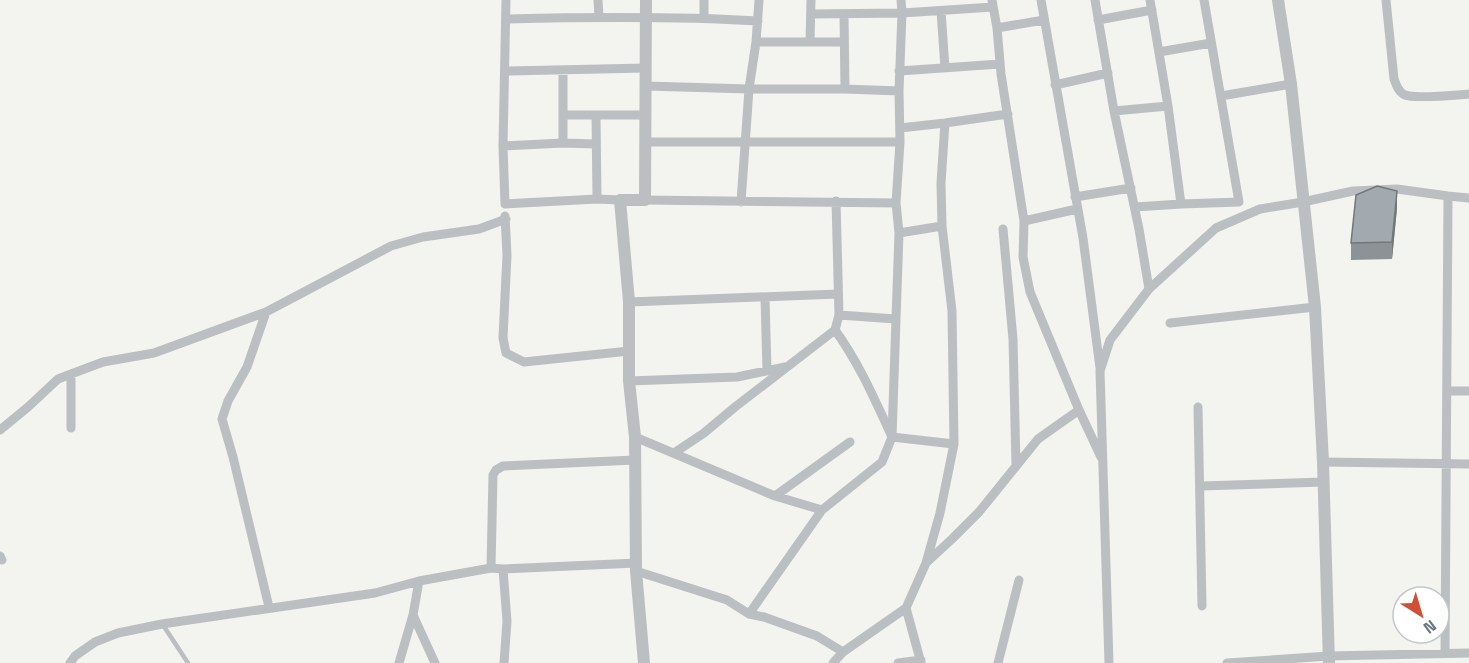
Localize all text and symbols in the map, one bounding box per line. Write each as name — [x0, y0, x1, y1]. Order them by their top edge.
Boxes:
north arrow — [1391, 585, 1451, 645]
text: N — [1419, 615, 1440, 638]

